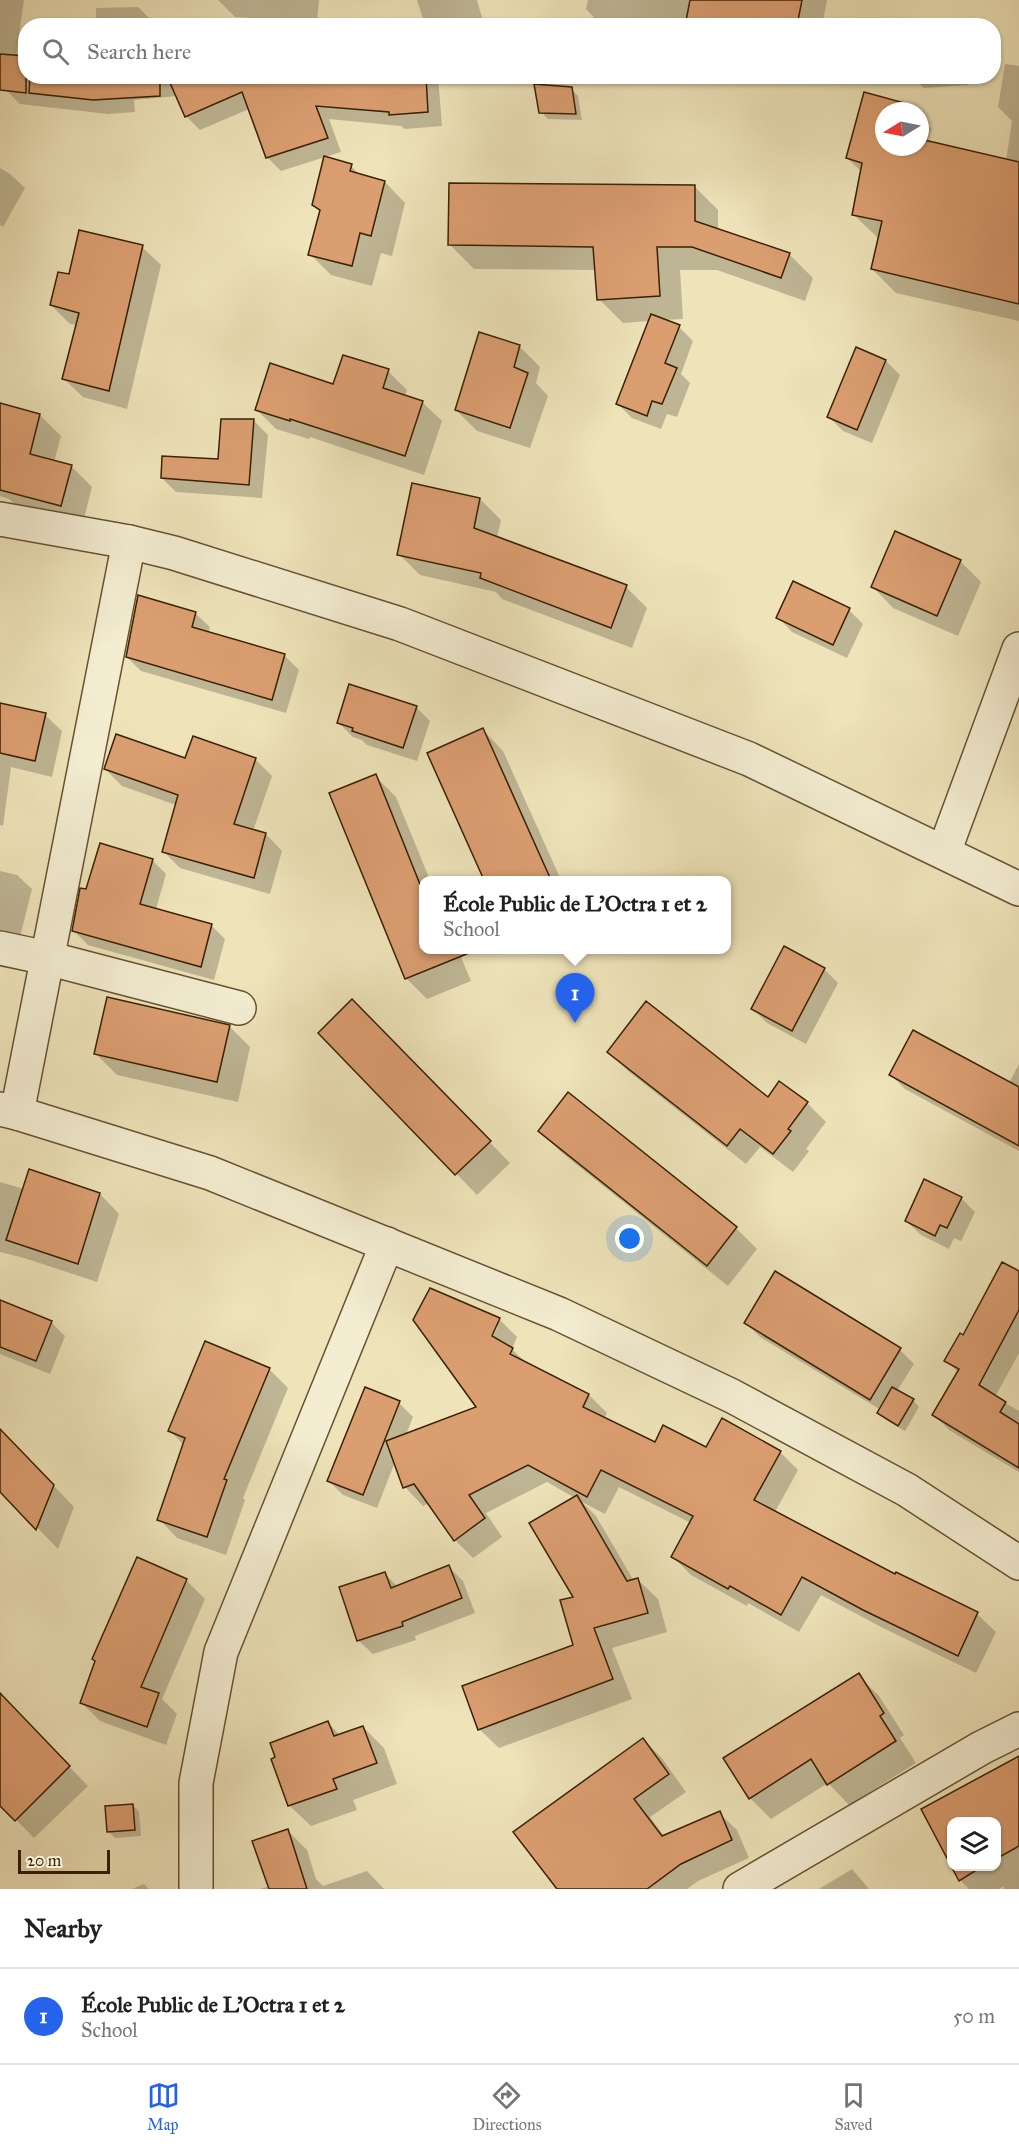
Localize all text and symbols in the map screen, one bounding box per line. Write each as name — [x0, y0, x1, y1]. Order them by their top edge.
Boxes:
search box — [18, 18, 1001, 84]
icon: search — [39, 35, 72, 68]
text: Search here — [87, 38, 191, 65]
north arrow — [875, 102, 929, 156]
popup — [419, 876, 731, 954]
text: École Public de L'Octra 1 et 2 — [443, 890, 707, 917]
text: School — [443, 917, 500, 941]
pin: 1 — [556, 974, 594, 1023]
your location — [615, 1224, 644, 1253]
map controls — [947, 1817, 1001, 1871]
button: layers — [947, 1817, 1001, 1871]
scale bar — [18, 1847, 110, 1874]
text: 20 m — [27, 1851, 61, 1870]
text: Nearby — [24, 1912, 102, 1944]
text: École Public de L'Octra 1 et 2 — [81, 1991, 345, 2018]
text: 1 — [40, 2004, 47, 2028]
text: 50 m — [953, 2004, 995, 2028]
text: School — [81, 2018, 138, 2042]
tab: Map — [147, 2079, 180, 2134]
tab: Directions — [473, 2079, 541, 2134]
tab: Saved — [834, 2079, 872, 2134]

